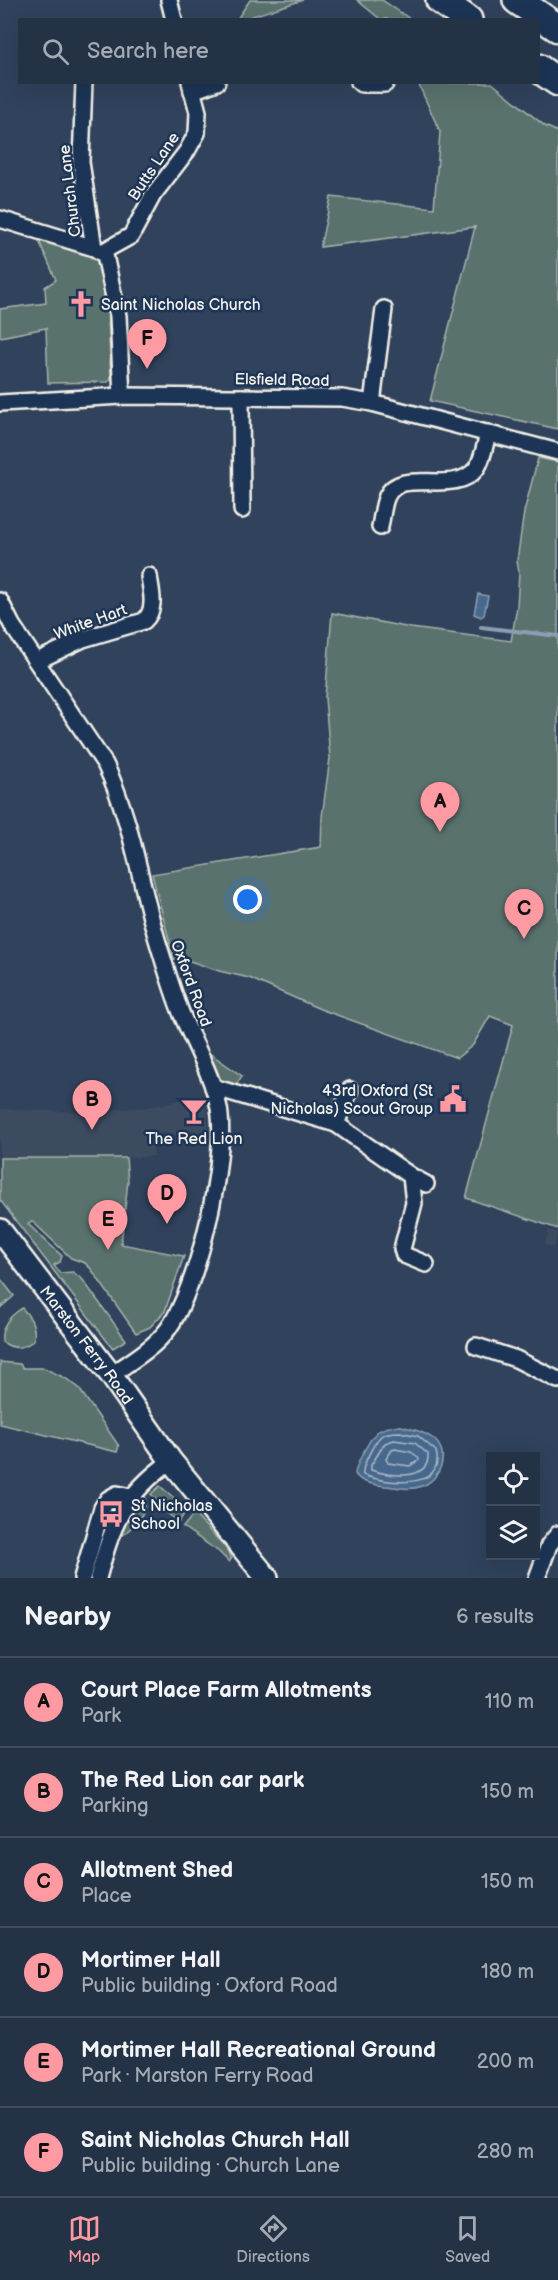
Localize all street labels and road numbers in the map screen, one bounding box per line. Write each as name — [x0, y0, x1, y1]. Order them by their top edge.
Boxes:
street label: Butts Lane — [125, 129, 184, 205]
street label: Church Lane — [55, 143, 86, 238]
street label: Elsfield Road — [234, 370, 330, 391]
street label: White Hart — [51, 600, 130, 644]
street label: Oxford Road — [166, 938, 215, 1029]
street label: Marston Ferry Road — [35, 1282, 137, 1409]

